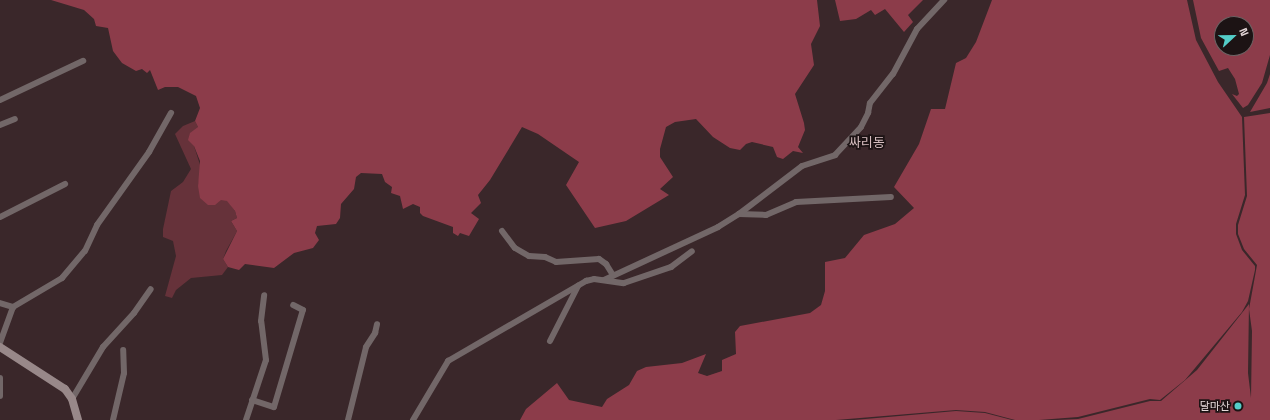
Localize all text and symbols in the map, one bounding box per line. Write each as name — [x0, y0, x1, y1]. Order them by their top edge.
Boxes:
north arrow — [1214, 16, 1254, 56]
text: N — [1236, 26, 1252, 38]
district label: 싸리동 — [849, 135, 885, 151]
place label: 달마산 — [1200, 399, 1230, 413]
marker: 달마산 — [1233, 401, 1243, 411]

